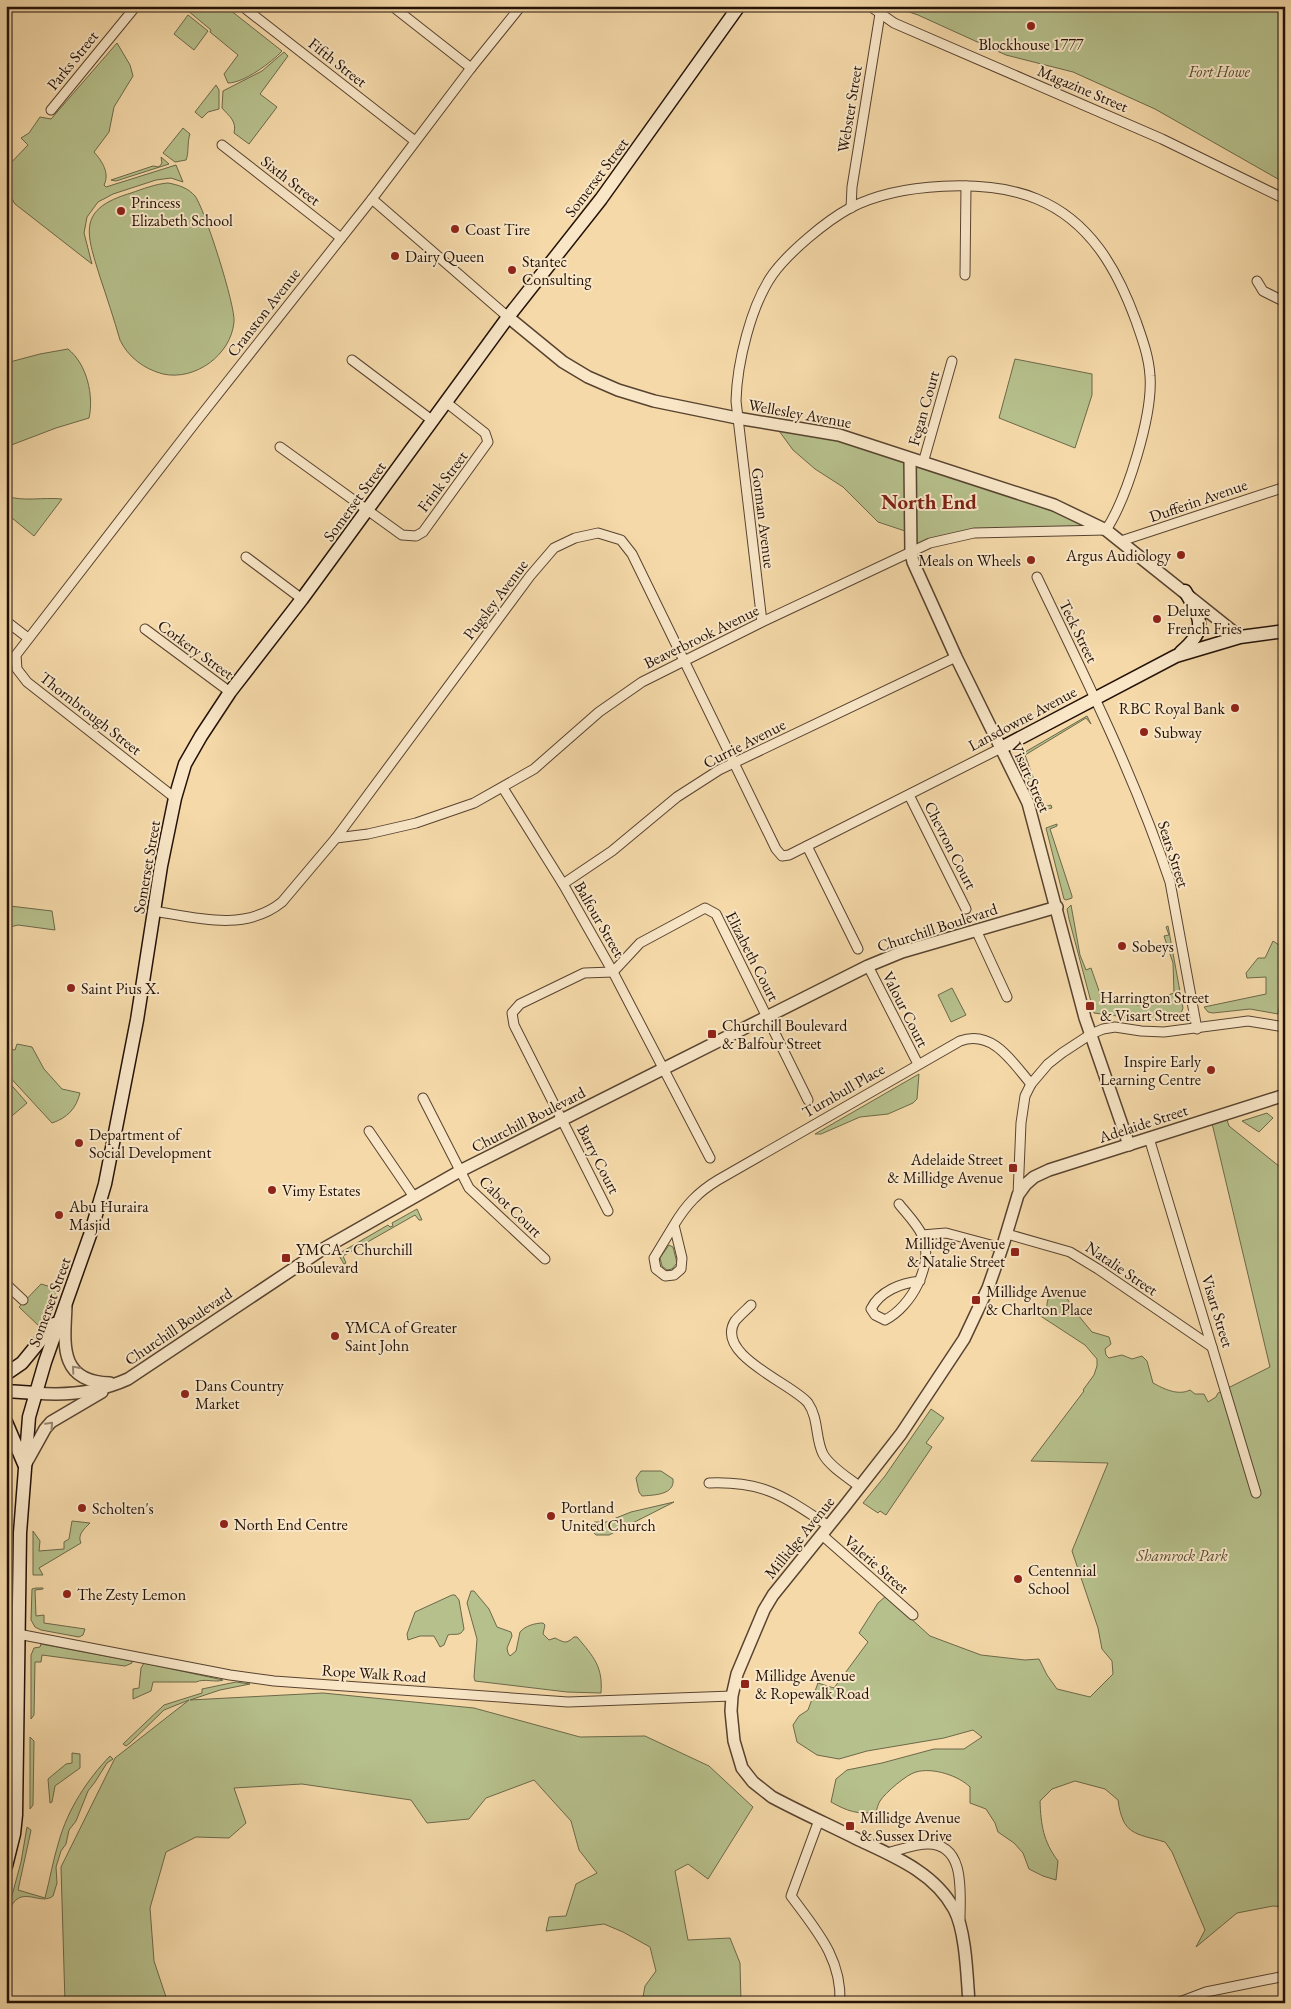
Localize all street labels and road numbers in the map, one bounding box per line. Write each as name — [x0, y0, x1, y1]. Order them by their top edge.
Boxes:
street label: Parks Street — [42, 26, 103, 94]
street label: Fifth Street — [304, 33, 371, 92]
street label: Magazine Street — [1034, 60, 1131, 117]
street label: Webster Street — [832, 64, 867, 154]
street label: Somerset Street — [560, 133, 633, 221]
street label: Sixth Street — [257, 151, 325, 210]
street label: Cranston Avenue — [222, 264, 305, 361]
street label: Fegan Court — [903, 368, 944, 448]
street label: Wellesley Avenue — [747, 394, 853, 433]
street label: Frink Street — [412, 446, 472, 516]
street label: Somerset Street — [318, 457, 391, 546]
street label: Gorman Avenue — [747, 466, 780, 570]
street label: Dufferin Avenue — [1146, 474, 1250, 527]
street label: Pugsley Avenue — [458, 555, 533, 644]
street label: Teck Street — [1054, 596, 1103, 666]
street label: Beaverbrook Avenue — [640, 599, 762, 673]
street label: Corkery Street — [154, 615, 238, 684]
street label: Thornbrough Street — [35, 667, 146, 760]
street label: Lansdowne Avenue — [964, 681, 1080, 756]
street label: Currie Avenue — [699, 714, 789, 773]
street label: Visart Street — [1006, 739, 1055, 816]
street label: Chevron Court — [919, 798, 982, 893]
street label: Sears Street — [1153, 818, 1194, 890]
street label: Somerset Street — [128, 819, 165, 915]
street label: Balfour Street — [569, 877, 630, 961]
street label: Churchill Boulevard — [874, 898, 1001, 957]
street label: Elizabeth Court — [721, 908, 784, 1005]
street label: Valour Court — [878, 968, 934, 1051]
street label: Turnbull Place — [798, 1058, 888, 1123]
street label: Churchill Boulevard — [468, 1081, 590, 1157]
street label: Adelaide Street — [1095, 1099, 1190, 1148]
street label: Barry Court — [572, 1121, 625, 1197]
street label: Cabot Court — [475, 1171, 547, 1242]
street label: Natalie Street — [1082, 1237, 1162, 1300]
street label: Somerset Street — [23, 1254, 75, 1350]
street label: Visart Street — [1197, 1272, 1238, 1350]
street label: Churchill Boulevard — [120, 1282, 237, 1370]
street label: Millidge Avenue — [760, 1492, 839, 1583]
street label: Valerie Street — [840, 1530, 914, 1598]
street label: Rope Walk Road — [321, 1659, 428, 1688]

